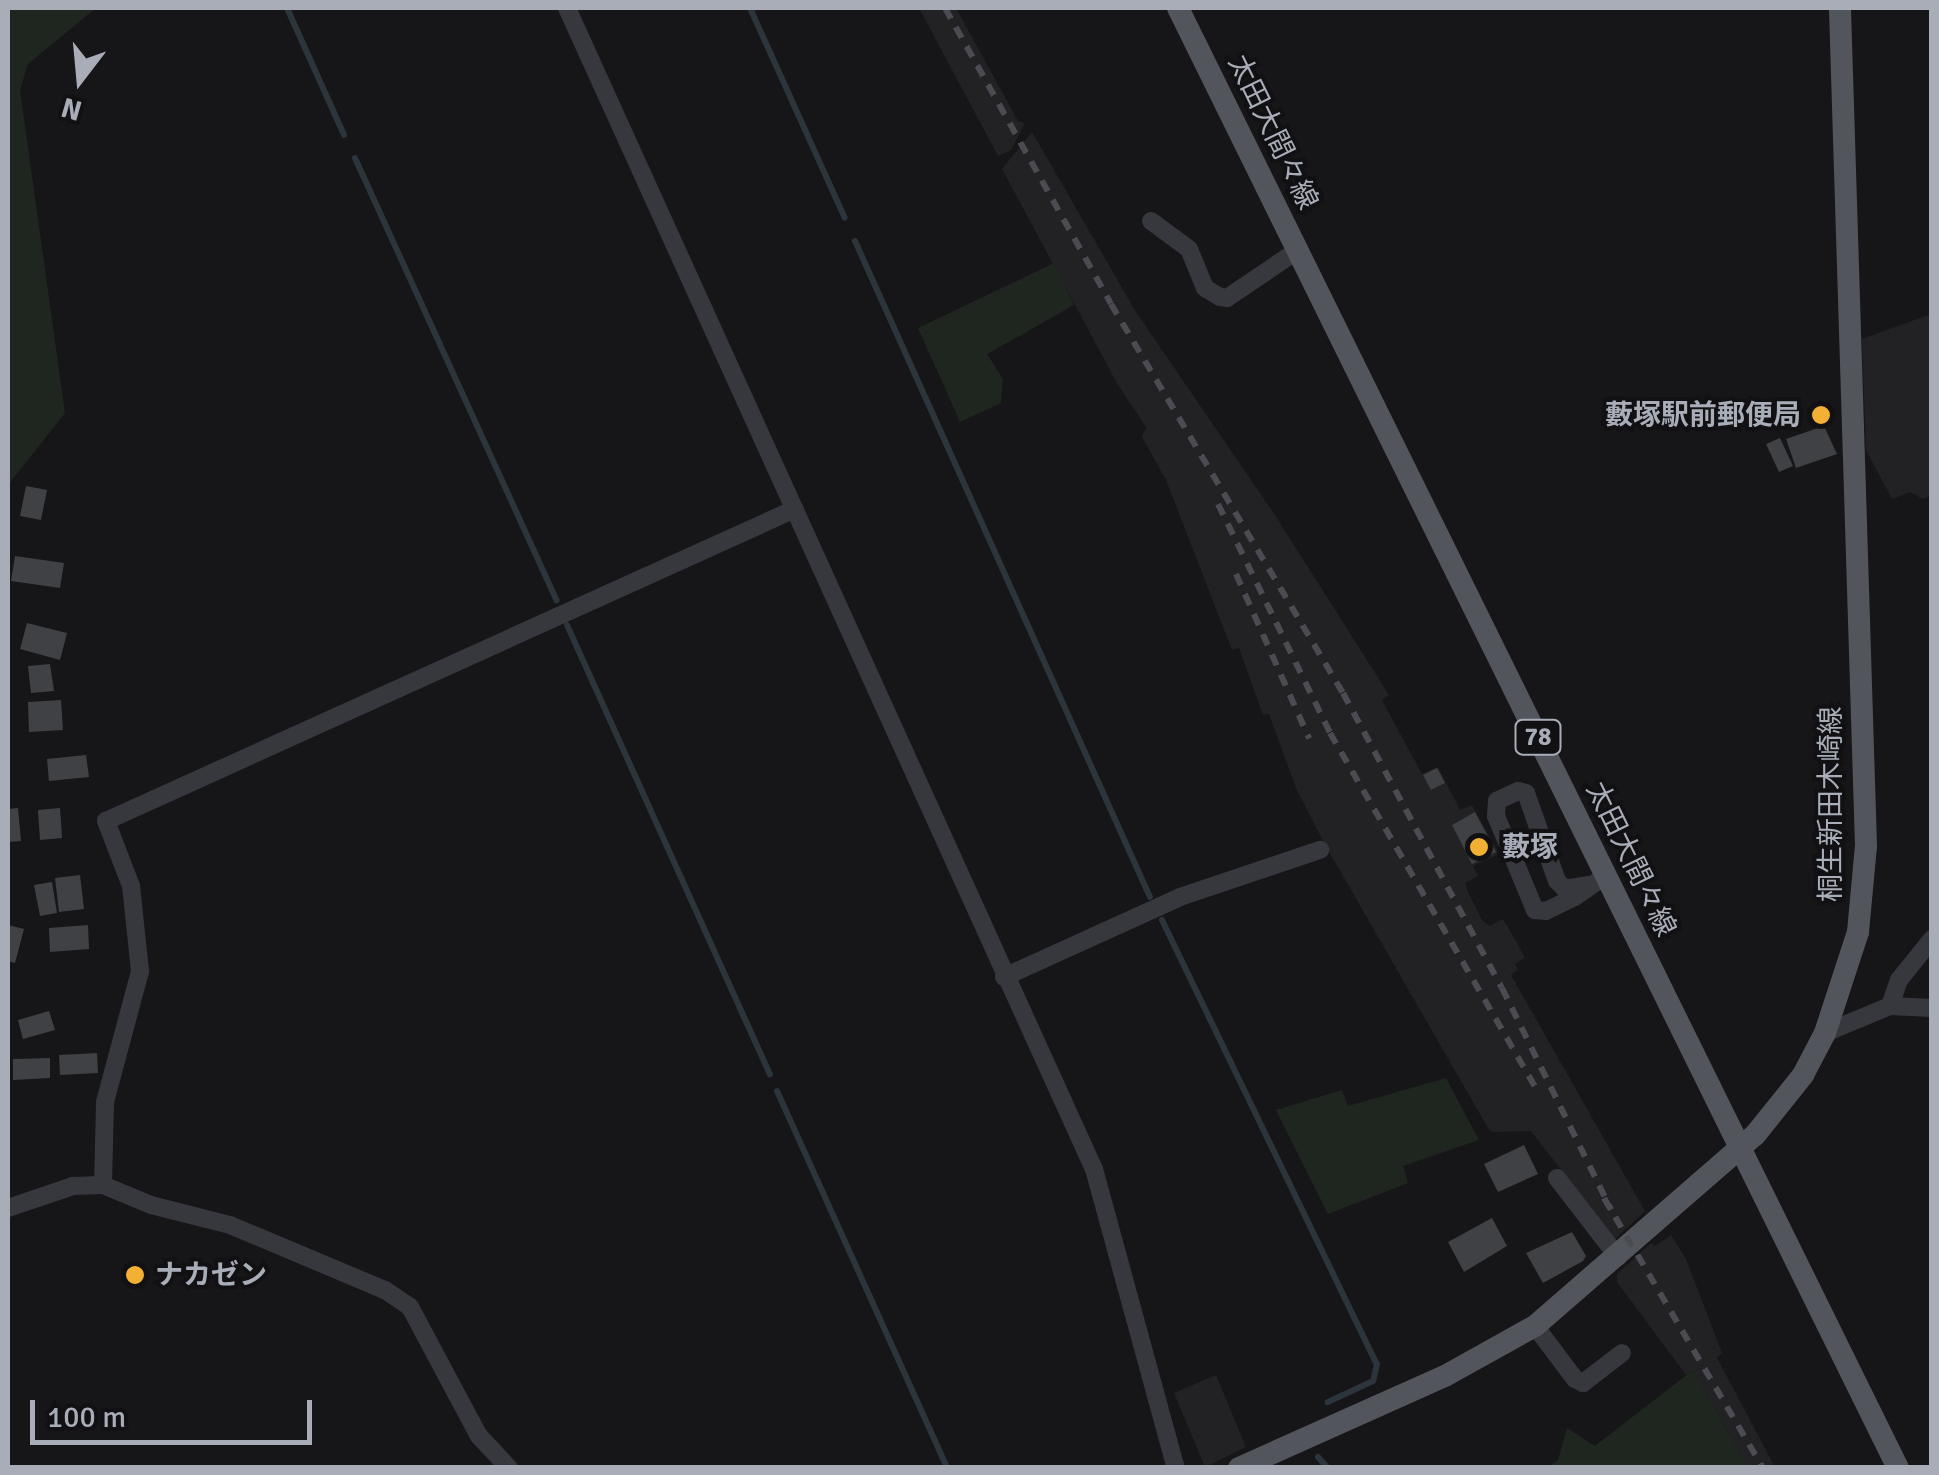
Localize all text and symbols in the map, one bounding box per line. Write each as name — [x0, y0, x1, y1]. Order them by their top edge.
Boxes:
north arrow — [30, 30, 130, 130]
street label: 太田大間々線 — [1221, 49, 1325, 215]
text: N — [58, 90, 86, 128]
place label: 藪塚駅前郵便局 — [1605, 398, 1801, 432]
marker: 藪塚駅前郵便局 — [1810, 404, 1832, 426]
street label: 桐生新田木崎線 — [1814, 706, 1848, 902]
road number: 78 — [1513, 717, 1563, 757]
street label: 太田大間々線 — [1579, 776, 1683, 942]
place label: 藪塚 — [1502, 830, 1558, 864]
marker: 藪塚 — [1466, 834, 1492, 860]
place label: ナカゼン — [155, 1258, 267, 1292]
marker: ナカゼン — [124, 1264, 146, 1286]
scale bar — [35, 1380, 318, 1442]
text: 100 m — [47, 1399, 126, 1436]

